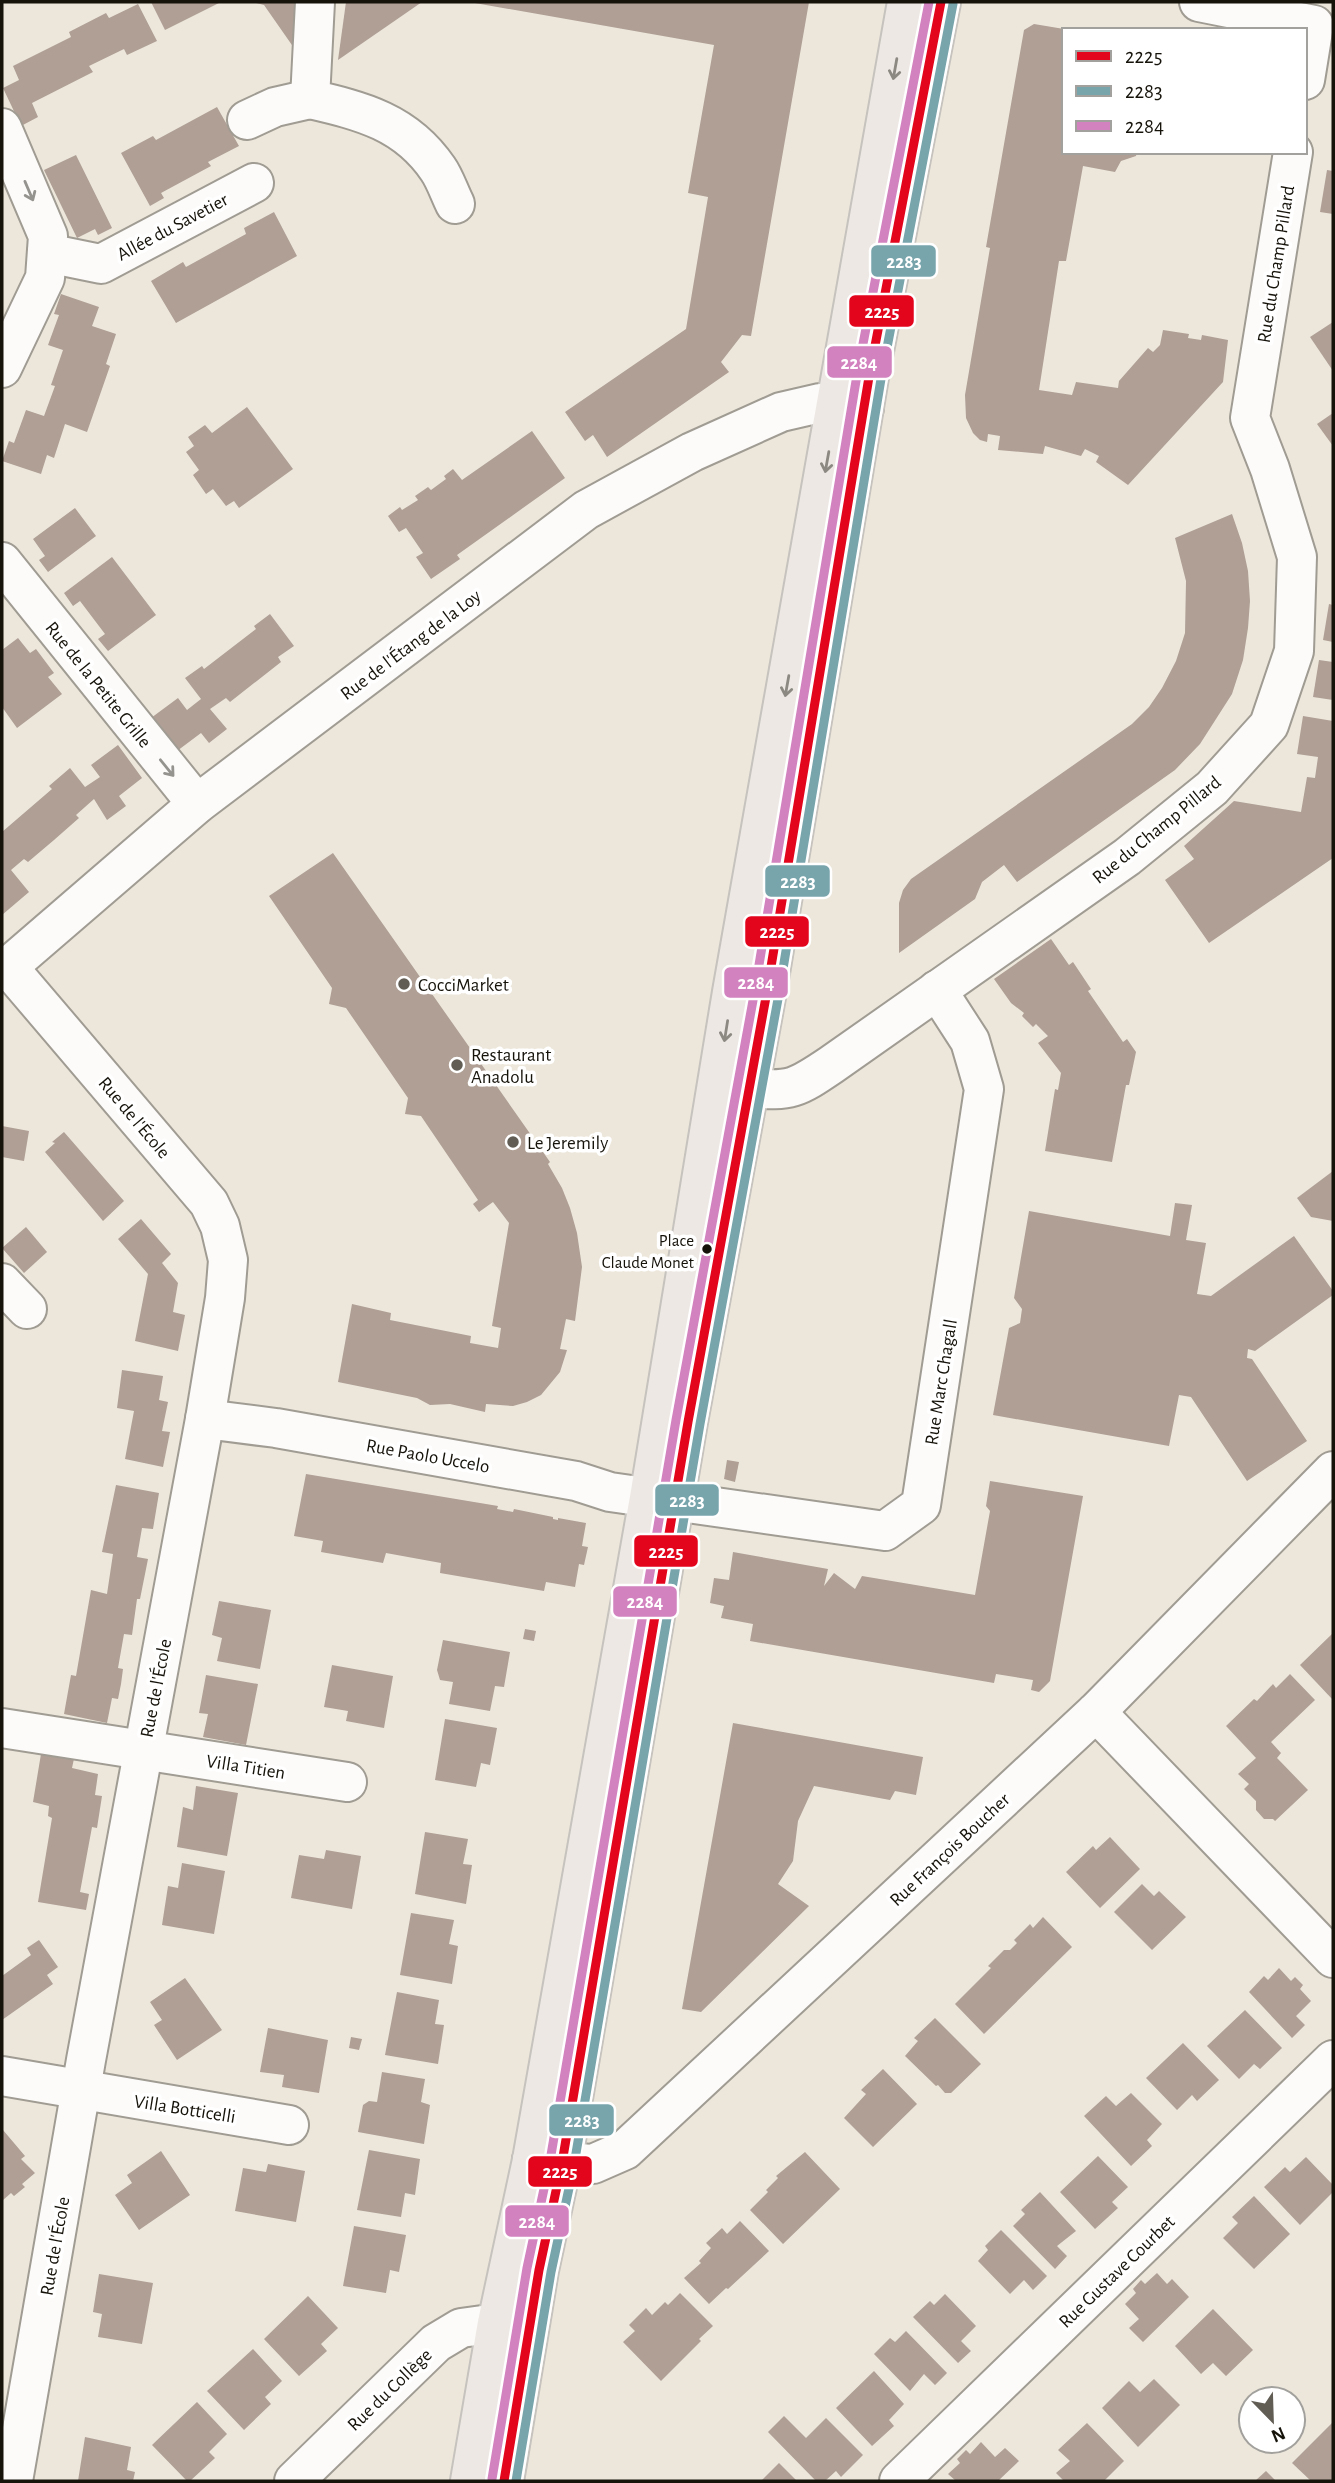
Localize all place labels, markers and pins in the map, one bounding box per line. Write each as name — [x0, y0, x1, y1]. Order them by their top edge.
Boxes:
marker: CocciMarket — [396, 976, 412, 992]
place label: CocciMarket — [418, 976, 509, 995]
place label: Restaurant Anadolu — [471, 1046, 551, 1087]
marker: Restaurant Anadolu — [449, 1057, 465, 1073]
marker: Le Jeremily — [505, 1134, 521, 1150]
place label: Le Jeremily — [527, 1134, 608, 1153]
place label: Place Claude Monet — [602, 1232, 695, 1271]
marker: Place Claude Monet — [700, 1242, 714, 1256]

